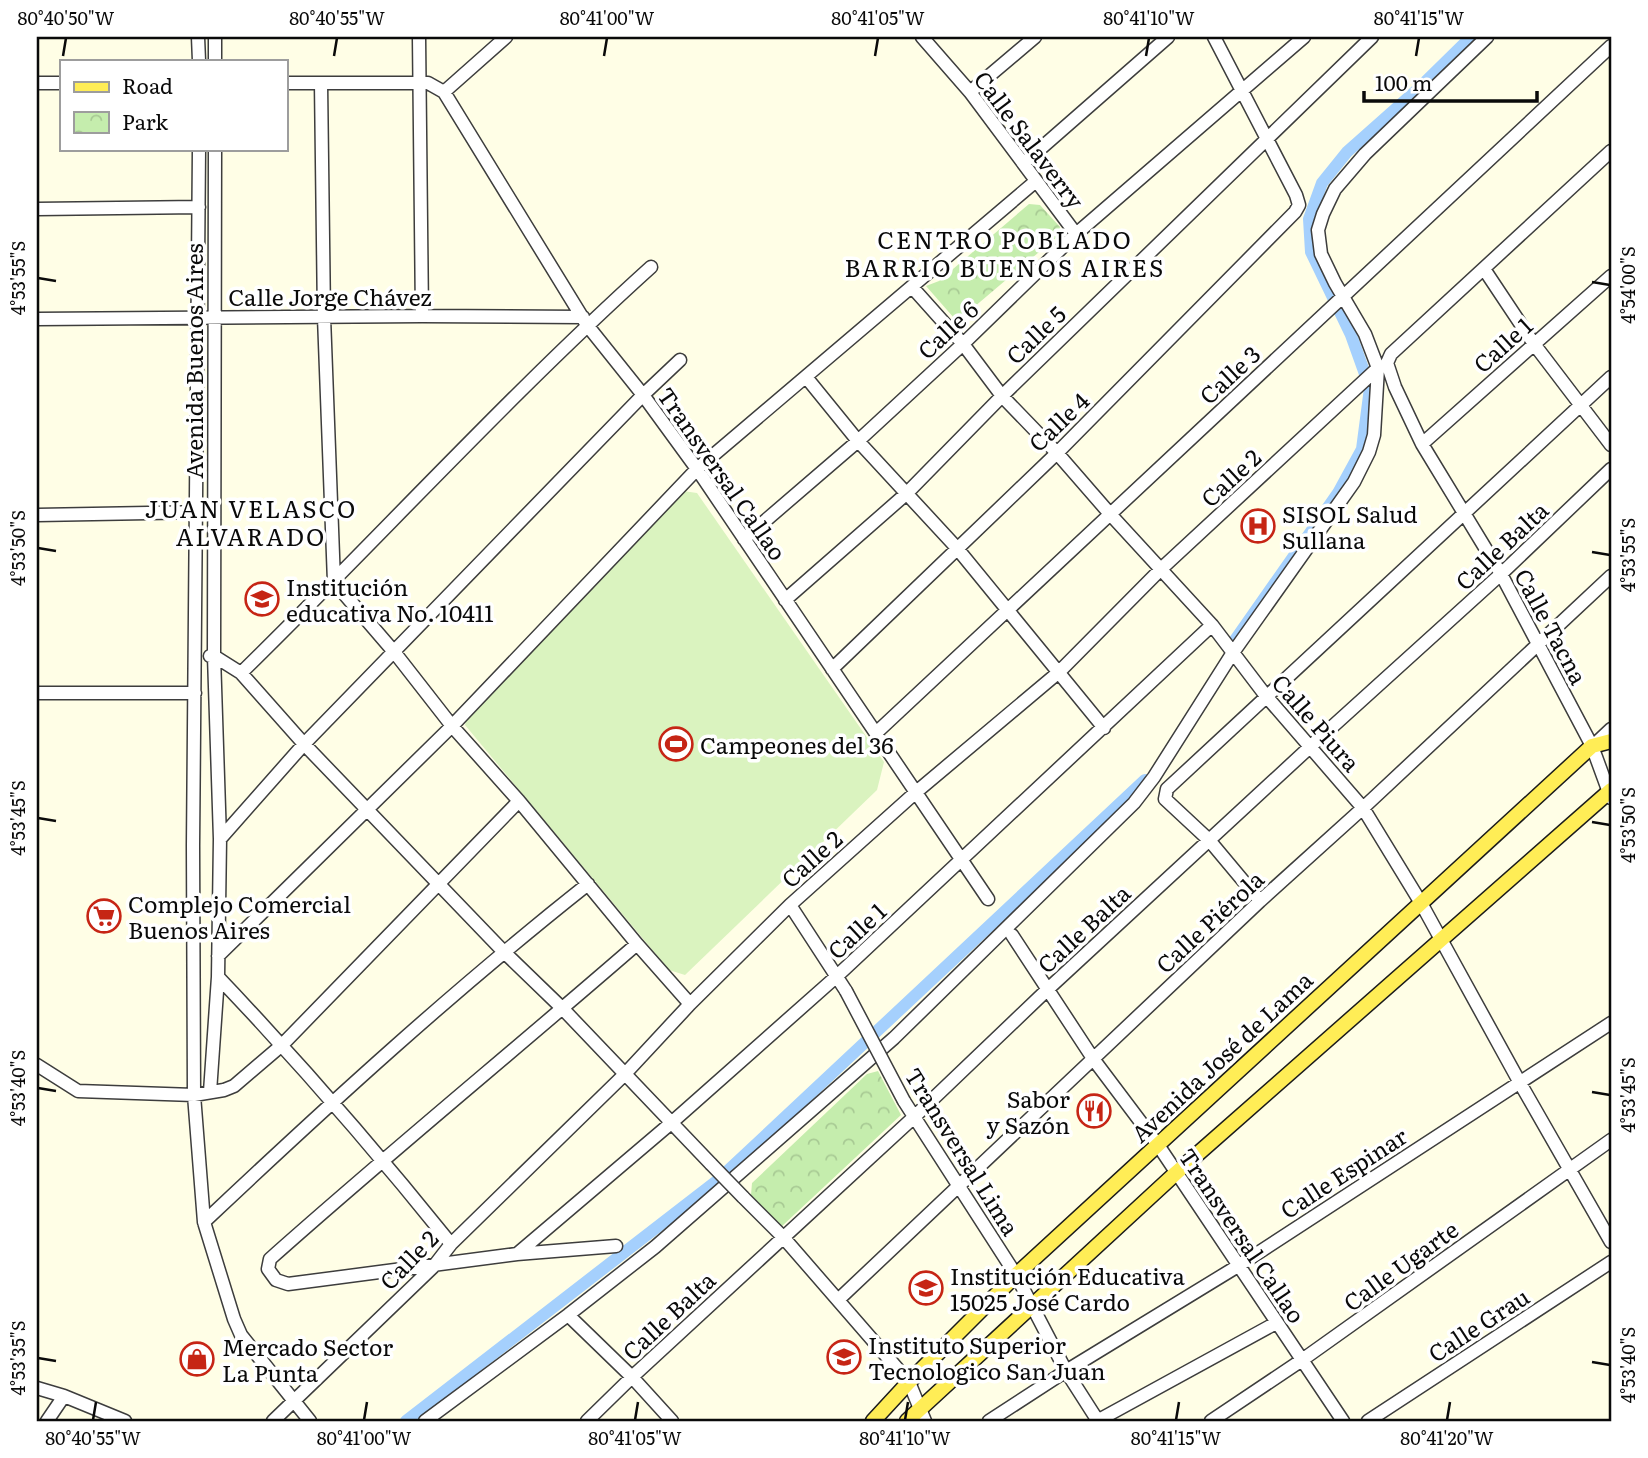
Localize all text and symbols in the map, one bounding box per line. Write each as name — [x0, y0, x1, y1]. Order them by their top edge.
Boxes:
text: 80°40'50"W — [18, 4, 115, 31]
text: 80°40'55"W — [289, 4, 385, 31]
text: 80°41'00"W — [560, 4, 655, 31]
text: 80°41'05"W — [831, 4, 925, 31]
text: 80°41'10"W — [1103, 4, 1195, 31]
text: 80°41'15"W — [1374, 4, 1464, 31]
legend — [60, 60, 287, 150]
scale bar — [1364, 60, 1538, 104]
street label: Calle Salaverry — [967, 63, 1094, 216]
text: 100 m — [1375, 66, 1432, 97]
text: Road — [122, 69, 173, 100]
text: Park — [122, 105, 168, 136]
district label: CENTRO POBLADO BARRIO BUENOS AIRES — [845, 221, 1165, 284]
text: 4°53'55"S — [4, 241, 31, 315]
street label: Avenida Buenos Aires — [176, 243, 210, 479]
text: 4°54'00"S — [1614, 246, 1641, 324]
street label: Calle Jorge Chávez — [228, 279, 432, 313]
street label: Calle 6 — [909, 292, 985, 366]
street label: Calle 5 — [997, 297, 1073, 371]
street label: Calle 1 — [1465, 308, 1539, 380]
street label: Calle 3 — [1191, 337, 1267, 411]
street label: Transversal Callao — [650, 379, 796, 567]
street label: Calle 4 — [1020, 383, 1096, 458]
street label: Calle 2 — [1192, 440, 1268, 514]
district label: JUAN VELASCO ALVARADO — [145, 490, 357, 553]
street label: Calle Balta — [1447, 492, 1556, 597]
place label: SISOL Salud Sullana — [1282, 496, 1418, 556]
hospital icon: SISOL Salud Sullana — [1239, 507, 1277, 545]
text: 4°53'50"S — [4, 510, 31, 586]
text: 4°53'55"S — [1614, 518, 1641, 592]
street label: Calle Tacna — [1507, 562, 1597, 690]
place label: Institución educativa No. 10411 — [286, 569, 494, 629]
school or university icon: Institución educativa No. 10411 — [243, 580, 281, 618]
street label: Calle Piura — [1265, 666, 1369, 779]
sports icon: Campeones del 36 — [657, 725, 695, 763]
place label: Campeones del 36 — [700, 727, 894, 761]
text: 4°53'45"S — [4, 780, 31, 856]
text: 4°53'50"S — [1614, 787, 1641, 863]
street label: Calle 2 — [773, 821, 849, 895]
street label: Calle Piérola — [1147, 861, 1271, 980]
street label: Calle Balta — [1029, 875, 1138, 980]
place label: Complejo Comercial Buenos Aires — [128, 886, 351, 946]
street label: Calle 1 — [819, 894, 893, 966]
supermarket icon: Complejo Comercial Buenos Aires — [85, 897, 123, 935]
street label: Avenida José de Lama — [1123, 962, 1320, 1149]
text: 4°53'40"S — [4, 1050, 31, 1126]
text: 4°53'45"S — [1614, 1057, 1641, 1133]
street label: Transversal Lima — [898, 1060, 1029, 1242]
place label: Sabor y Sazón — [987, 1081, 1070, 1141]
restaurant icon: Sabor y Sazón — [1075, 1092, 1113, 1130]
street label: Calle Espinar — [1273, 1118, 1413, 1226]
street label: Transversal Callao — [1172, 1141, 1314, 1329]
street label: Calle Ugarte — [1336, 1212, 1464, 1318]
street label: Calle 2 — [371, 1221, 445, 1297]
place label: Institución Educativa 15025 José Cardo — [950, 1258, 1185, 1318]
street label: Calle Balta — [614, 1262, 723, 1367]
school or university icon: Institución Educativa 15025 José Cardo — [907, 1269, 945, 1307]
street label: Calle Grau — [1421, 1279, 1535, 1369]
text: 4°53'35"S — [4, 1320, 31, 1396]
place label: Instituto Superior Tecnologico San Juan — [868, 1327, 1106, 1387]
text: 4°53'40"S — [1614, 1327, 1641, 1403]
place label: Mercado Sector La Punta — [222, 1329, 393, 1389]
school or university icon: Instituto Superior Tecnologico San Juan — [825, 1338, 863, 1376]
shop icon: Mercado Sector La Punta — [178, 1340, 216, 1378]
text: 80°40'55"W — [45, 1424, 141, 1451]
text: 80°41'00"W — [317, 1424, 412, 1451]
text: 80°41'05"W — [588, 1424, 682, 1451]
text: 80°41'10"W — [859, 1424, 951, 1451]
text: 80°41'15"W — [1131, 1424, 1221, 1451]
text: 80°41'20"W — [1400, 1424, 1494, 1451]

